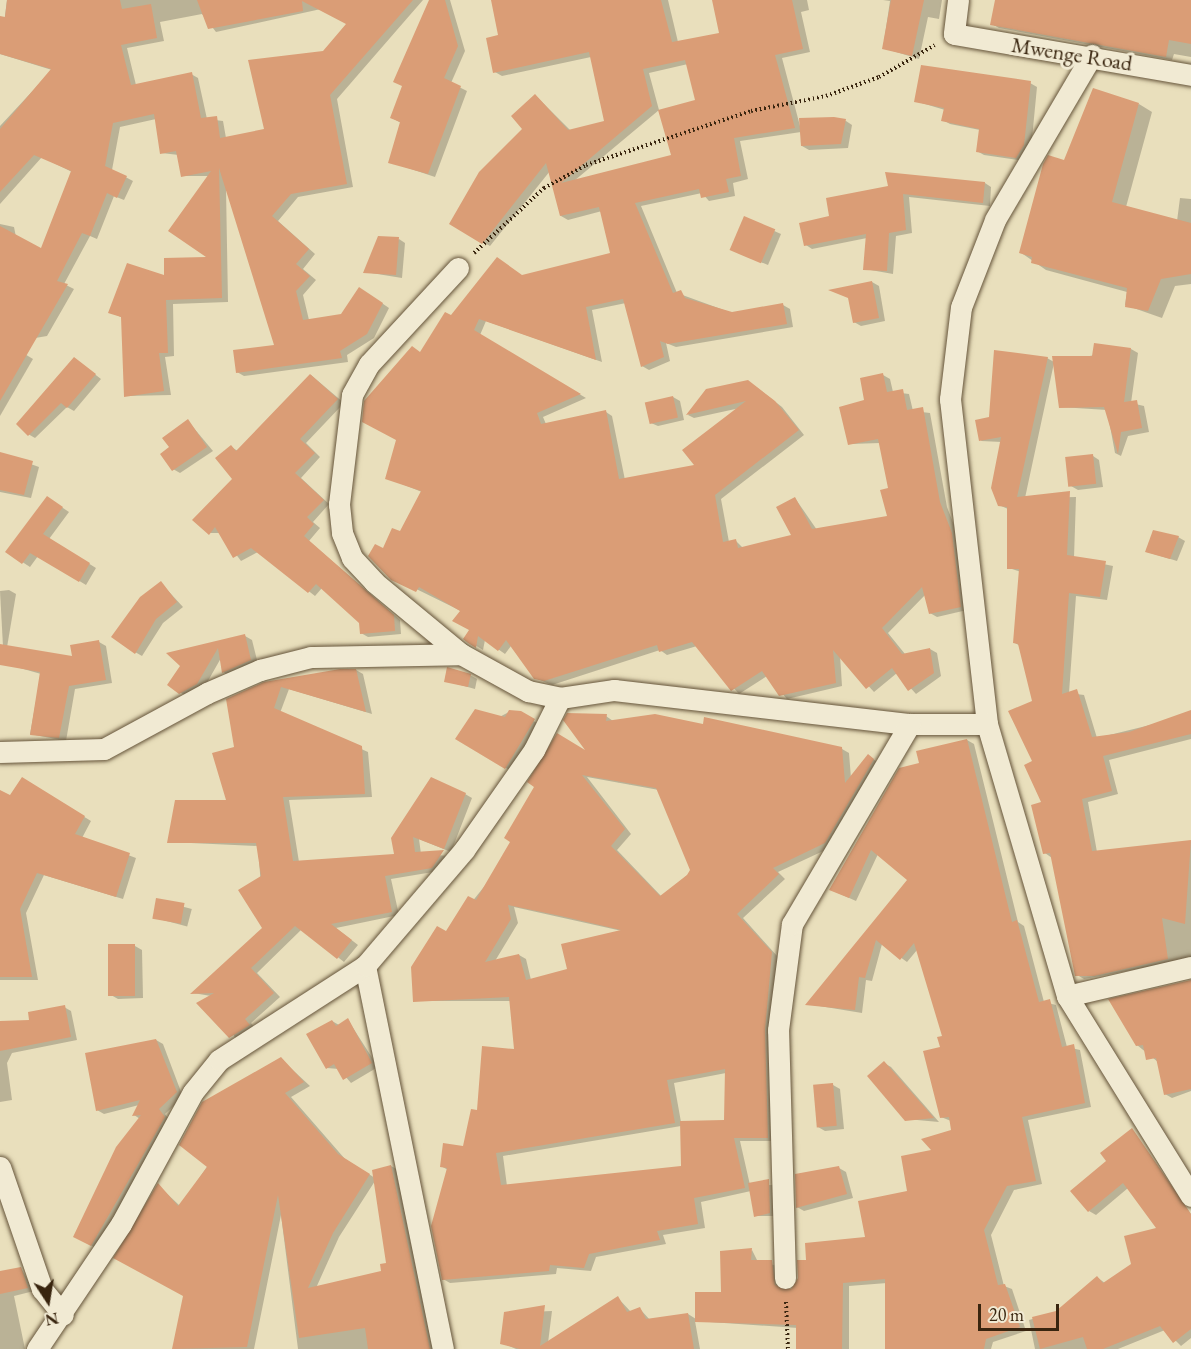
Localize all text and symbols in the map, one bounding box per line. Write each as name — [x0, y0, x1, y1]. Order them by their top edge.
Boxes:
street label: Mwenge Road — [1010, 31, 1134, 77]
north arrow — [18, 1271, 78, 1331]
scale bar — [981, 1292, 1062, 1330]
text: 20 m — [989, 1303, 1024, 1326]
text: N — [43, 1307, 60, 1331]

